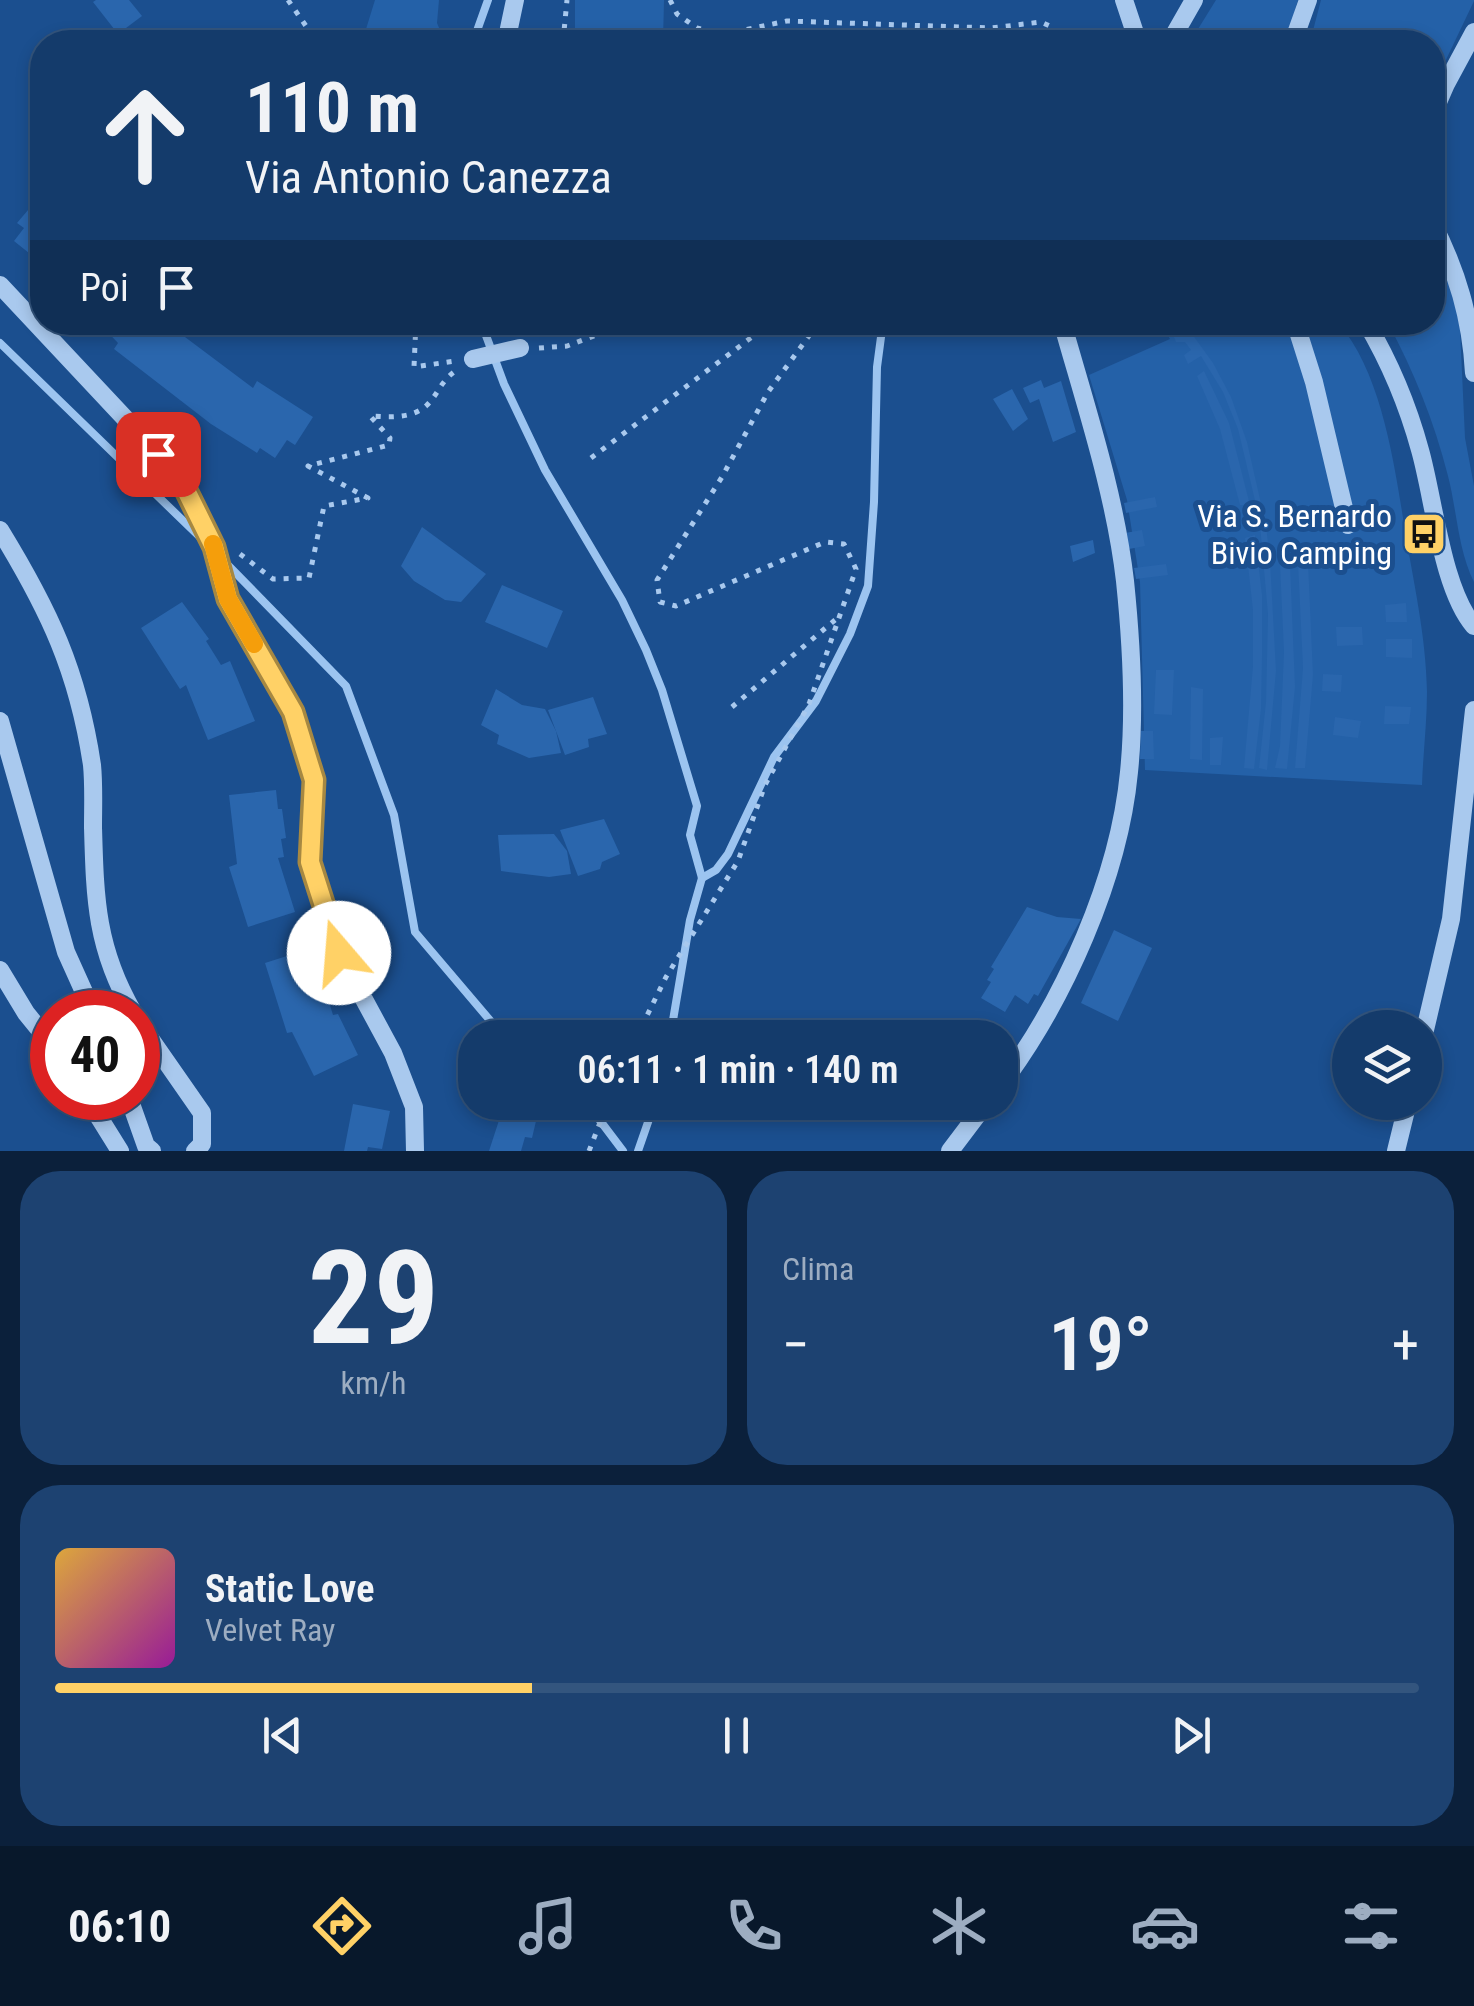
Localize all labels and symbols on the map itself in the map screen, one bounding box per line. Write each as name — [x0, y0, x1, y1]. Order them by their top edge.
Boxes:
pin — [116, 412, 201, 497]
place label: Via S. Bernardo Bivio Camping — [1197, 497, 1392, 572]
bus stop icon: Via S. Bernardo Bivio Camping — [1401, 511, 1447, 557]
position arrow — [287, 901, 391, 1005]
speed limit sign: 40 — [30, 990, 160, 1120]

